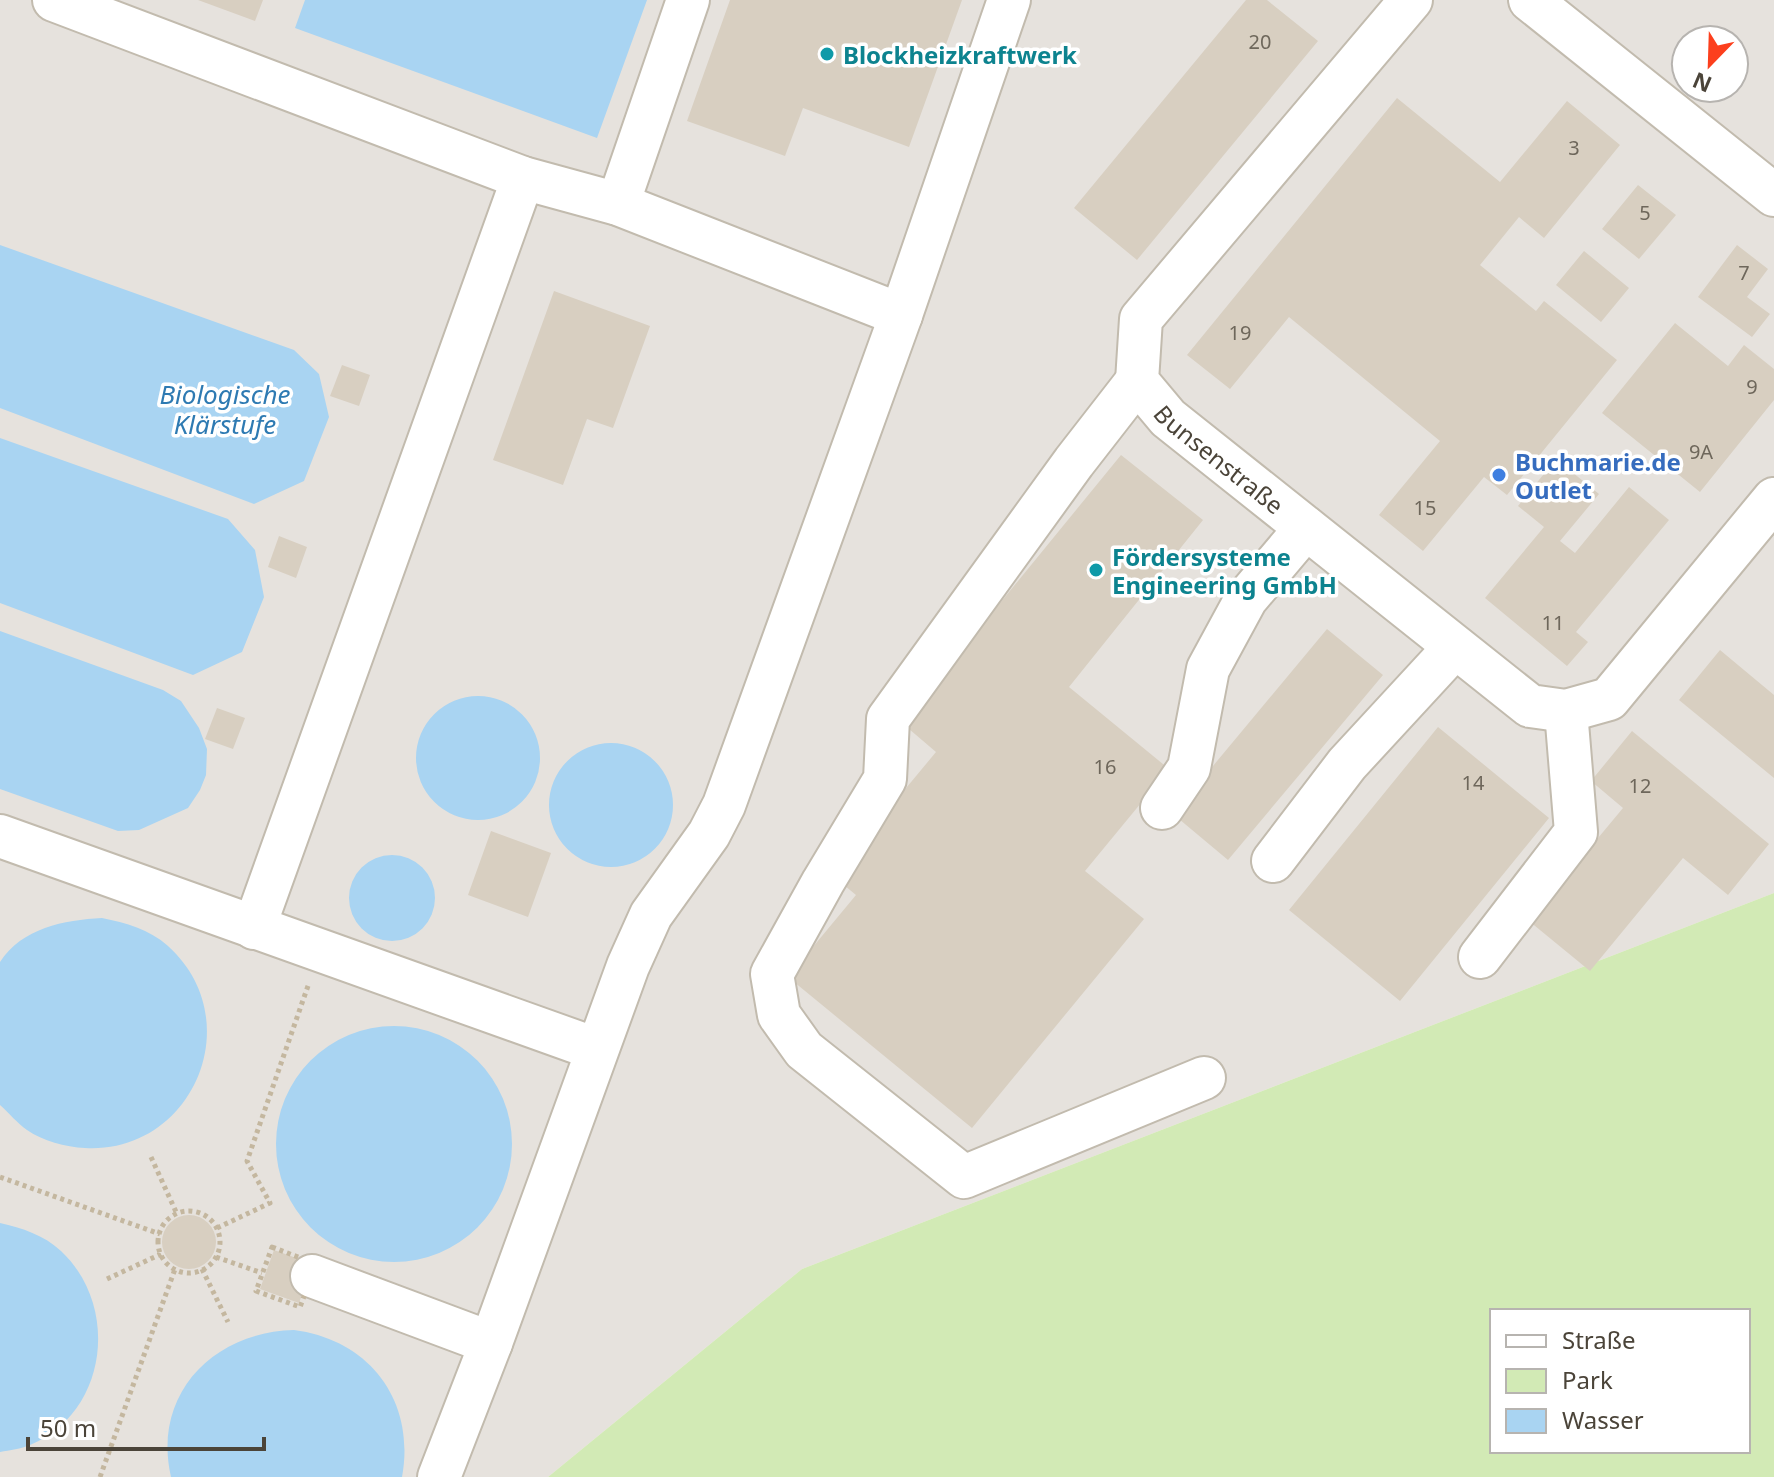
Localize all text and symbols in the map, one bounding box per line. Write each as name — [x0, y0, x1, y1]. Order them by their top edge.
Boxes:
north arrow — [1670, 24, 1750, 104]
house number: 20 — [1249, 28, 1271, 55]
place label: Blockheizkraftwerk — [843, 38, 1077, 71]
marker: Blockheizkraftwerk — [818, 45, 836, 63]
text: N — [1688, 66, 1716, 101]
house number: 3 — [1568, 134, 1580, 161]
house number: 5 — [1639, 199, 1651, 226]
house number: 7 — [1738, 259, 1750, 286]
house number: 19 — [1229, 319, 1251, 346]
house number: 9 — [1746, 373, 1758, 400]
water label: Biologische Klärstufe — [159, 376, 291, 442]
street label: Bunsenstraße — [1147, 398, 1291, 521]
house number: 9A — [1689, 438, 1713, 465]
place label: Buchmarie.de Outlet — [1515, 445, 1681, 506]
marker: Buchmarie.de Outlet — [1490, 466, 1508, 484]
house number: 15 — [1414, 494, 1436, 521]
place label: Fördersysteme Engineering GmbH — [1112, 540, 1337, 601]
marker: Fördersysteme Engineering GmbH — [1087, 561, 1105, 579]
house number: 11 — [1542, 609, 1564, 636]
house number: 16 — [1094, 753, 1116, 780]
house number: 14 — [1462, 769, 1485, 796]
house number: 12 — [1629, 772, 1651, 799]
legend — [1490, 1309, 1750, 1453]
text: Straße — [1562, 1323, 1635, 1356]
text: Park — [1562, 1363, 1613, 1396]
scale bar — [28, 1401, 264, 1451]
text: Wasser — [1562, 1403, 1644, 1436]
text: 50 m — [40, 1411, 96, 1444]

